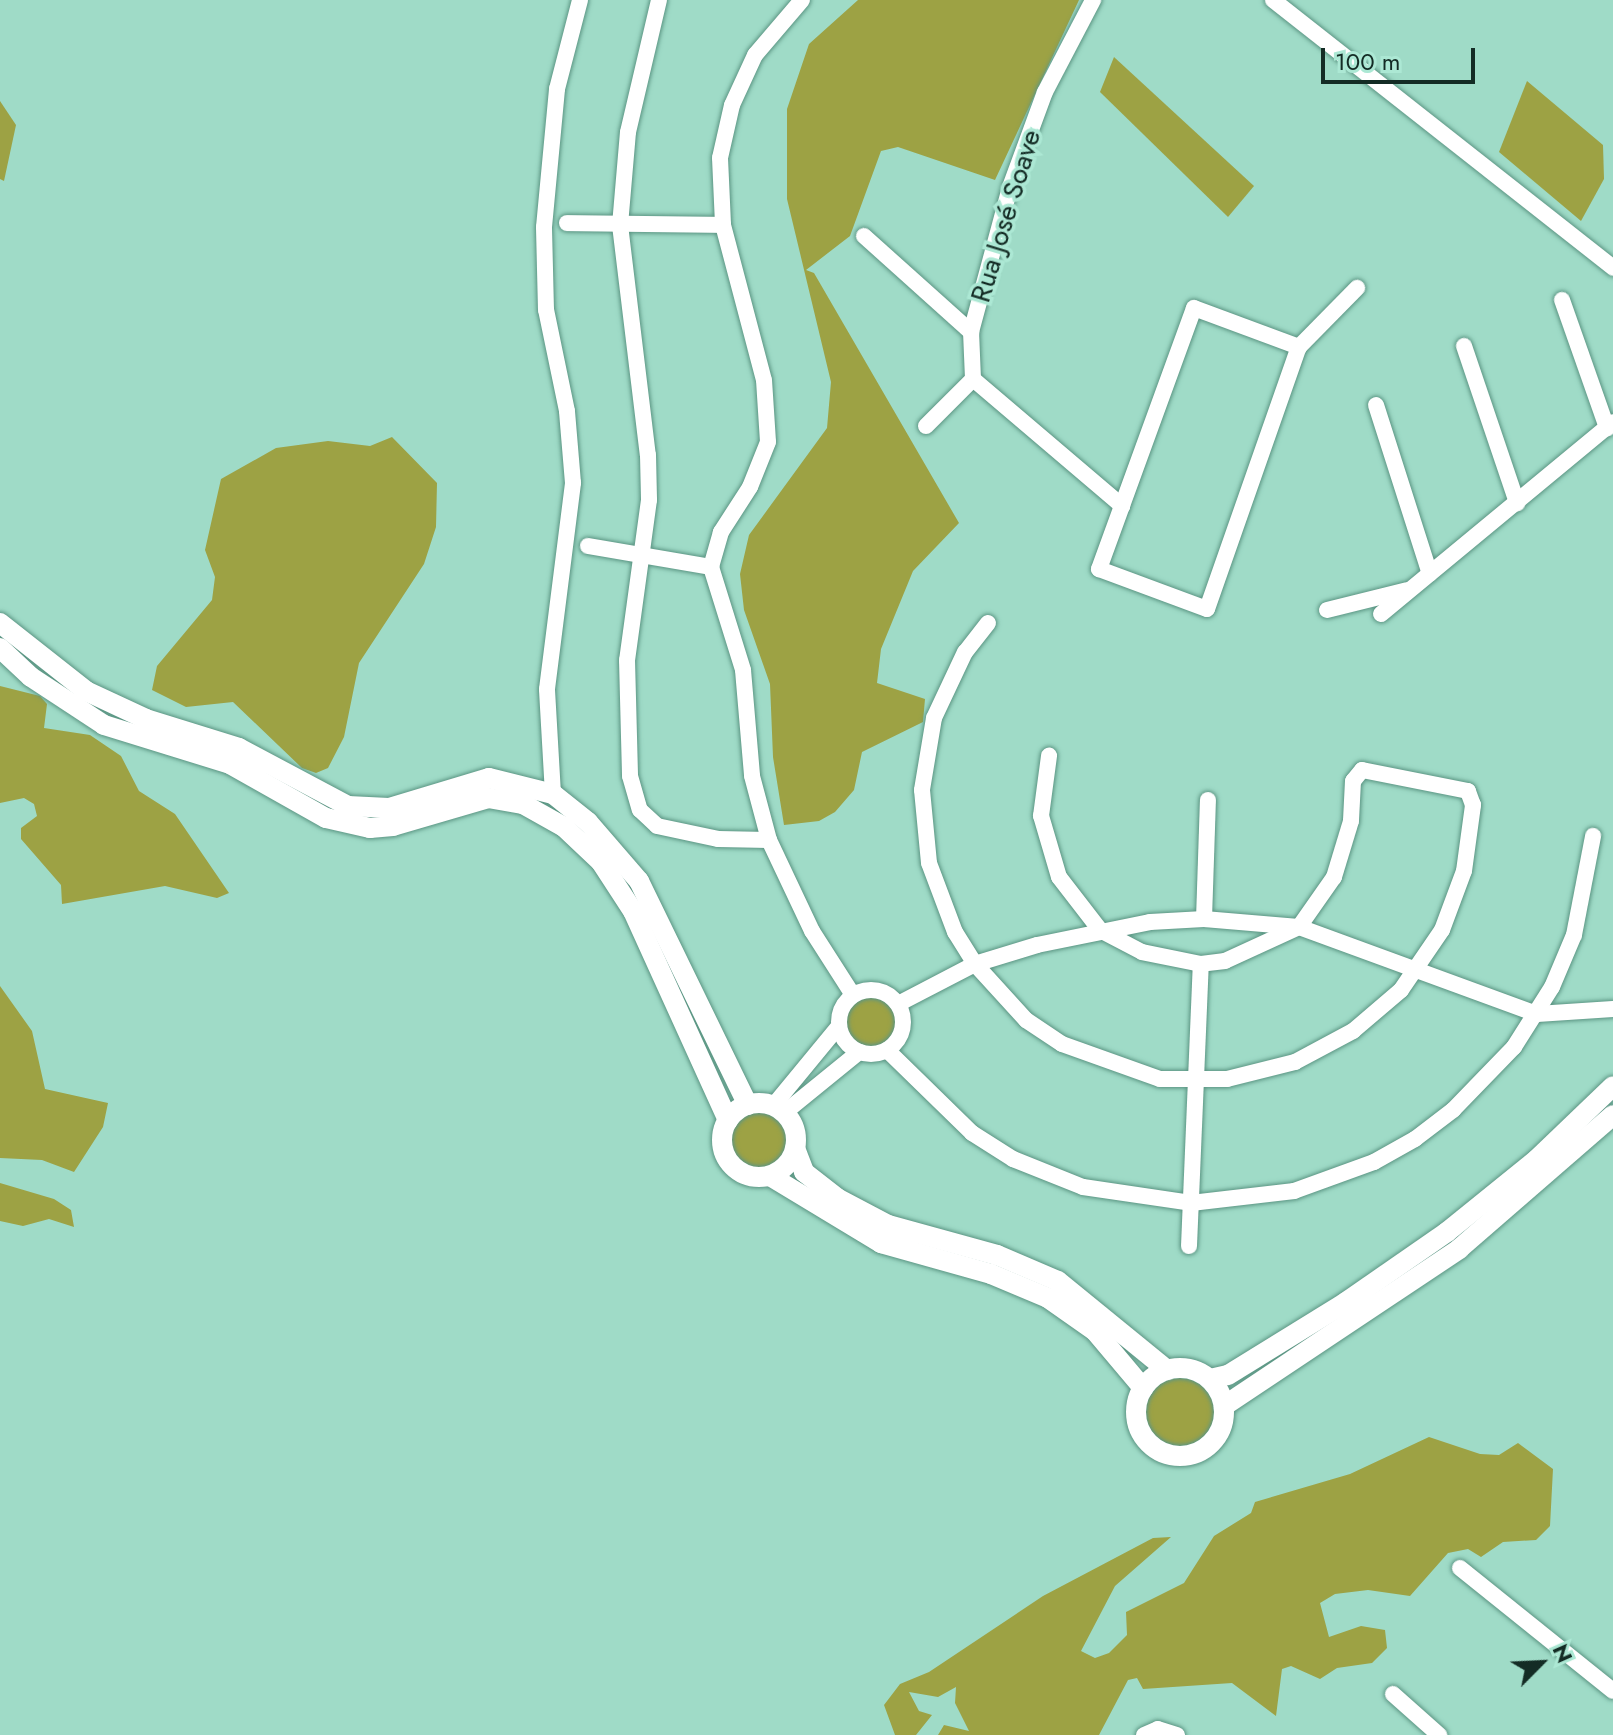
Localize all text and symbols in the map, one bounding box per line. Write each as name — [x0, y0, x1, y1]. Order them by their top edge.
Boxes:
scale bar — [1325, 32, 1479, 82]
text: 100 m — [1335, 44, 1401, 79]
street label: Rua José Soave — [964, 126, 1048, 306]
north arrow — [1501, 1623, 1581, 1703]
text: N — [1545, 1639, 1581, 1668]

